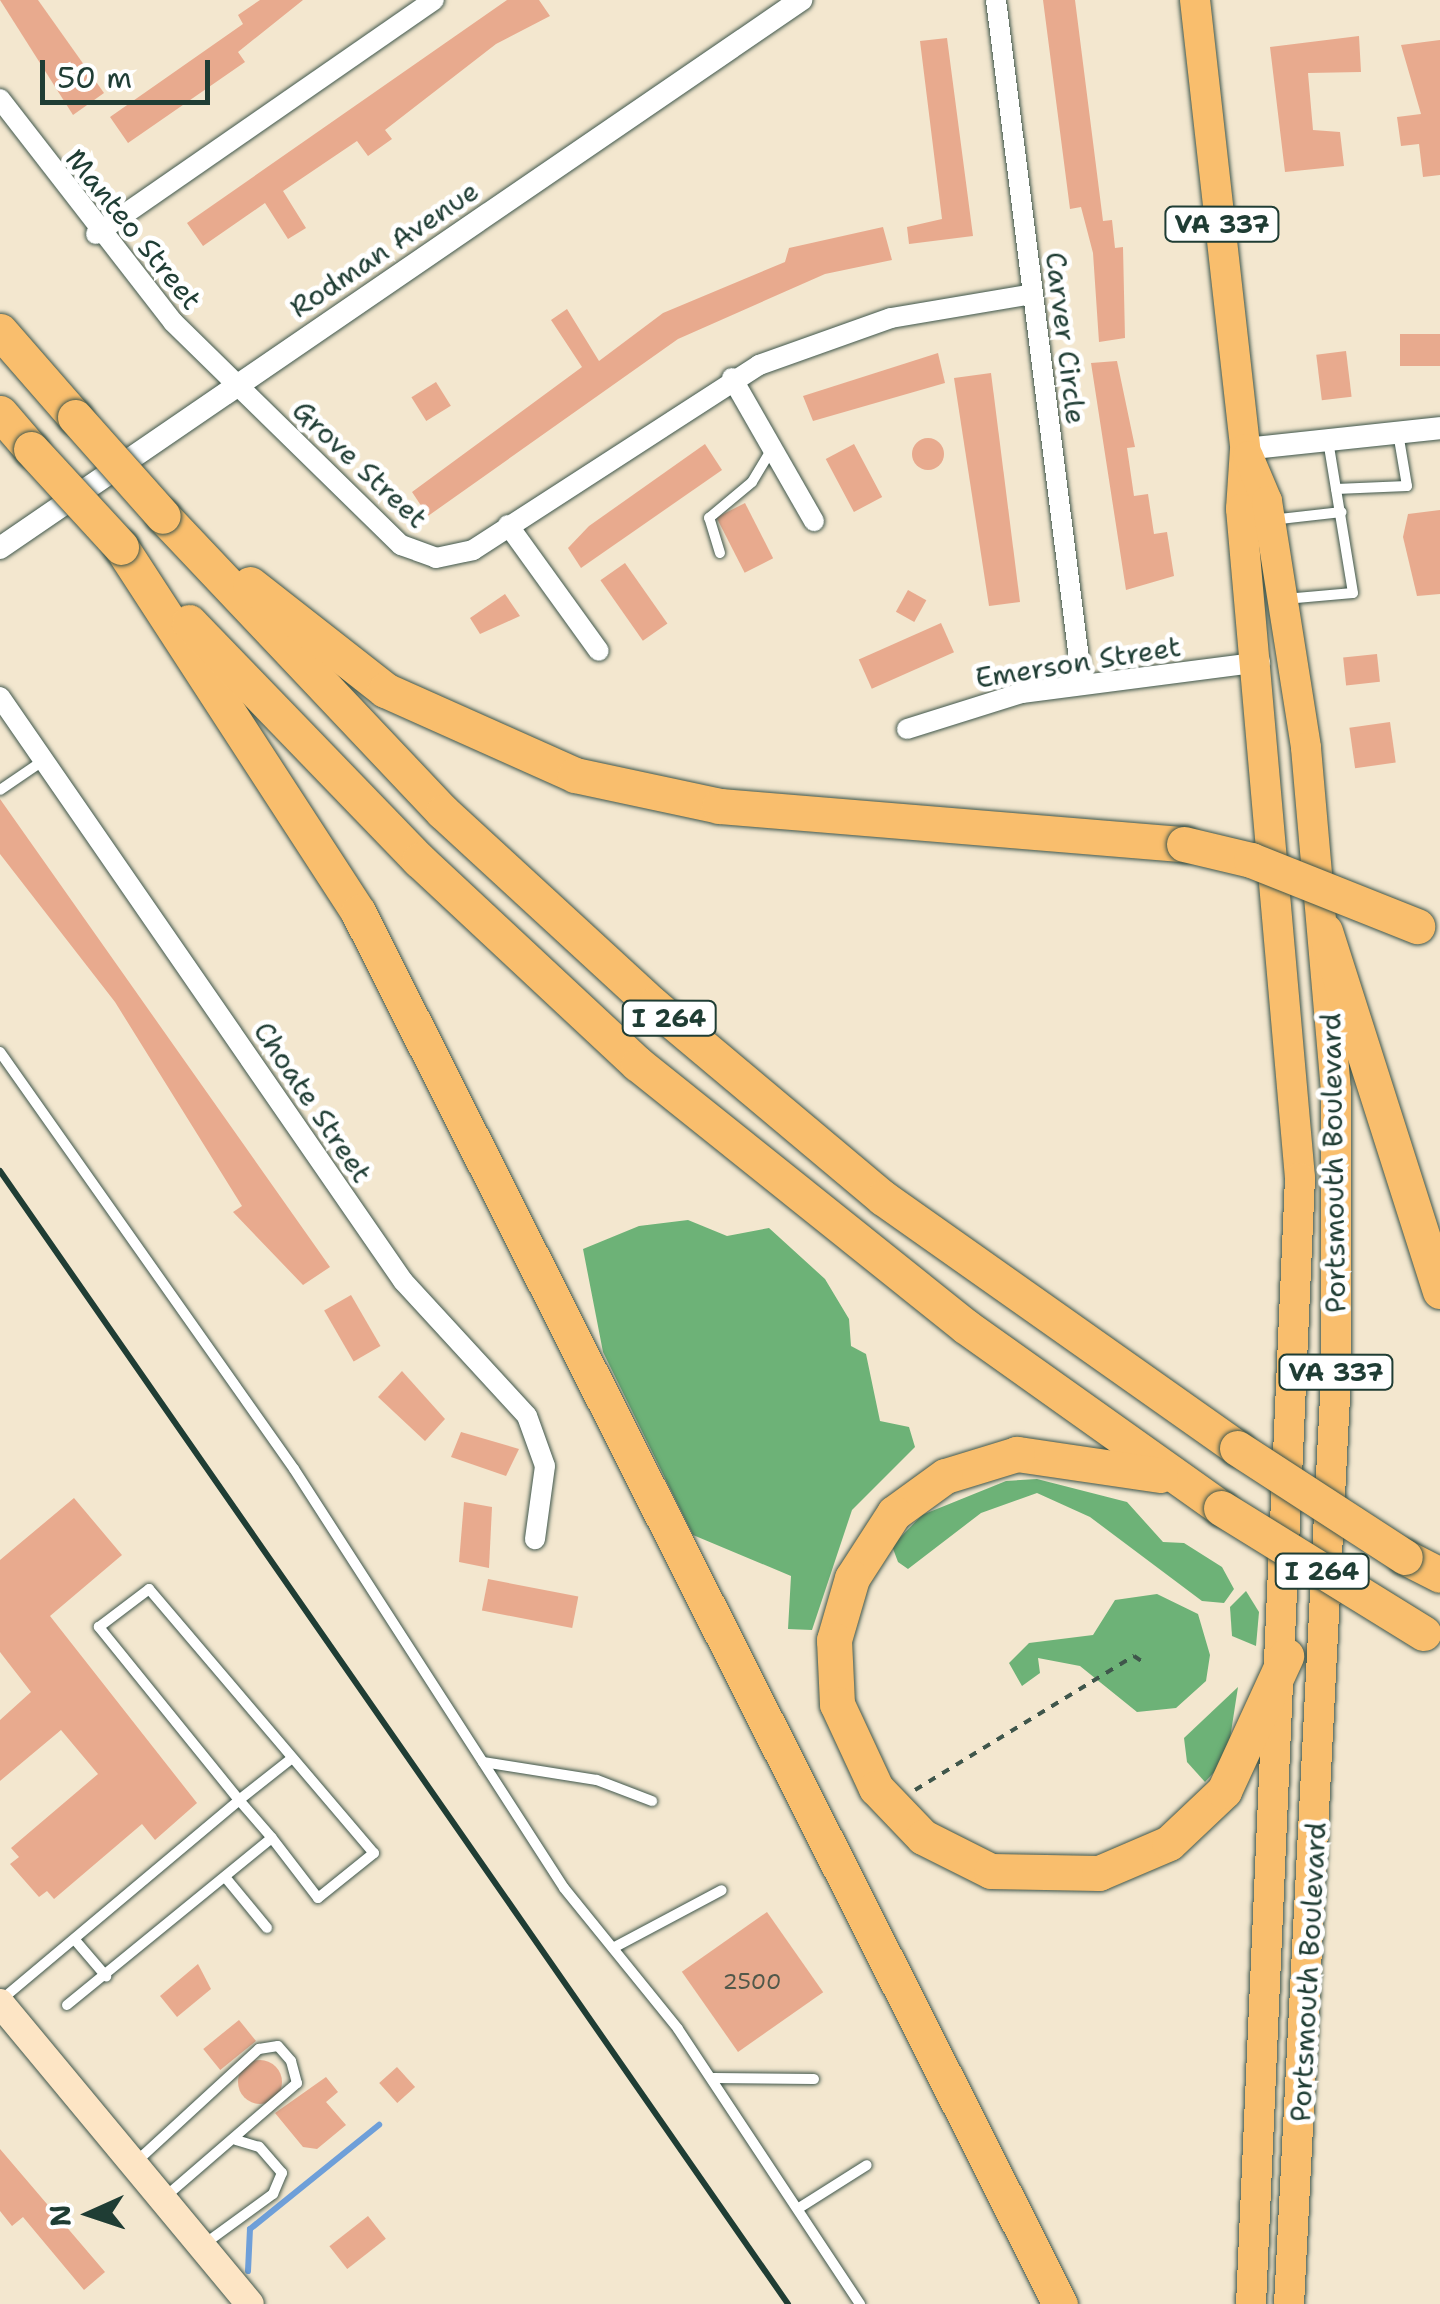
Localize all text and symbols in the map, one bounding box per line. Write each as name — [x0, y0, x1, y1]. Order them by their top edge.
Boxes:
scale bar — [45, 40, 215, 102]
text: 50 m — [57, 57, 132, 98]
street label: Manteo Street — [59, 142, 209, 316]
street label: Rodman Avenue — [283, 174, 485, 324]
road number: VA 337 — [1162, 204, 1282, 244]
street label: Carver Circle — [1039, 250, 1093, 426]
street label: Grove Street — [286, 393, 434, 535]
street label: Emerson Street — [973, 629, 1183, 695]
road number: I 264 — [622, 998, 716, 1038]
street label: Portsmouth Boulevard — [1314, 1013, 1352, 1313]
street label: Choate Street — [247, 1015, 379, 1189]
road number: VA 337 — [1276, 1352, 1396, 1392]
road number: I 264 — [1274, 1551, 1370, 1591]
street label: Portsmouth Boulevard — [1283, 1821, 1333, 2123]
house number: 2500 — [723, 1969, 781, 1995]
north arrow — [40, 2164, 140, 2264]
text: N — [40, 2203, 80, 2228]

